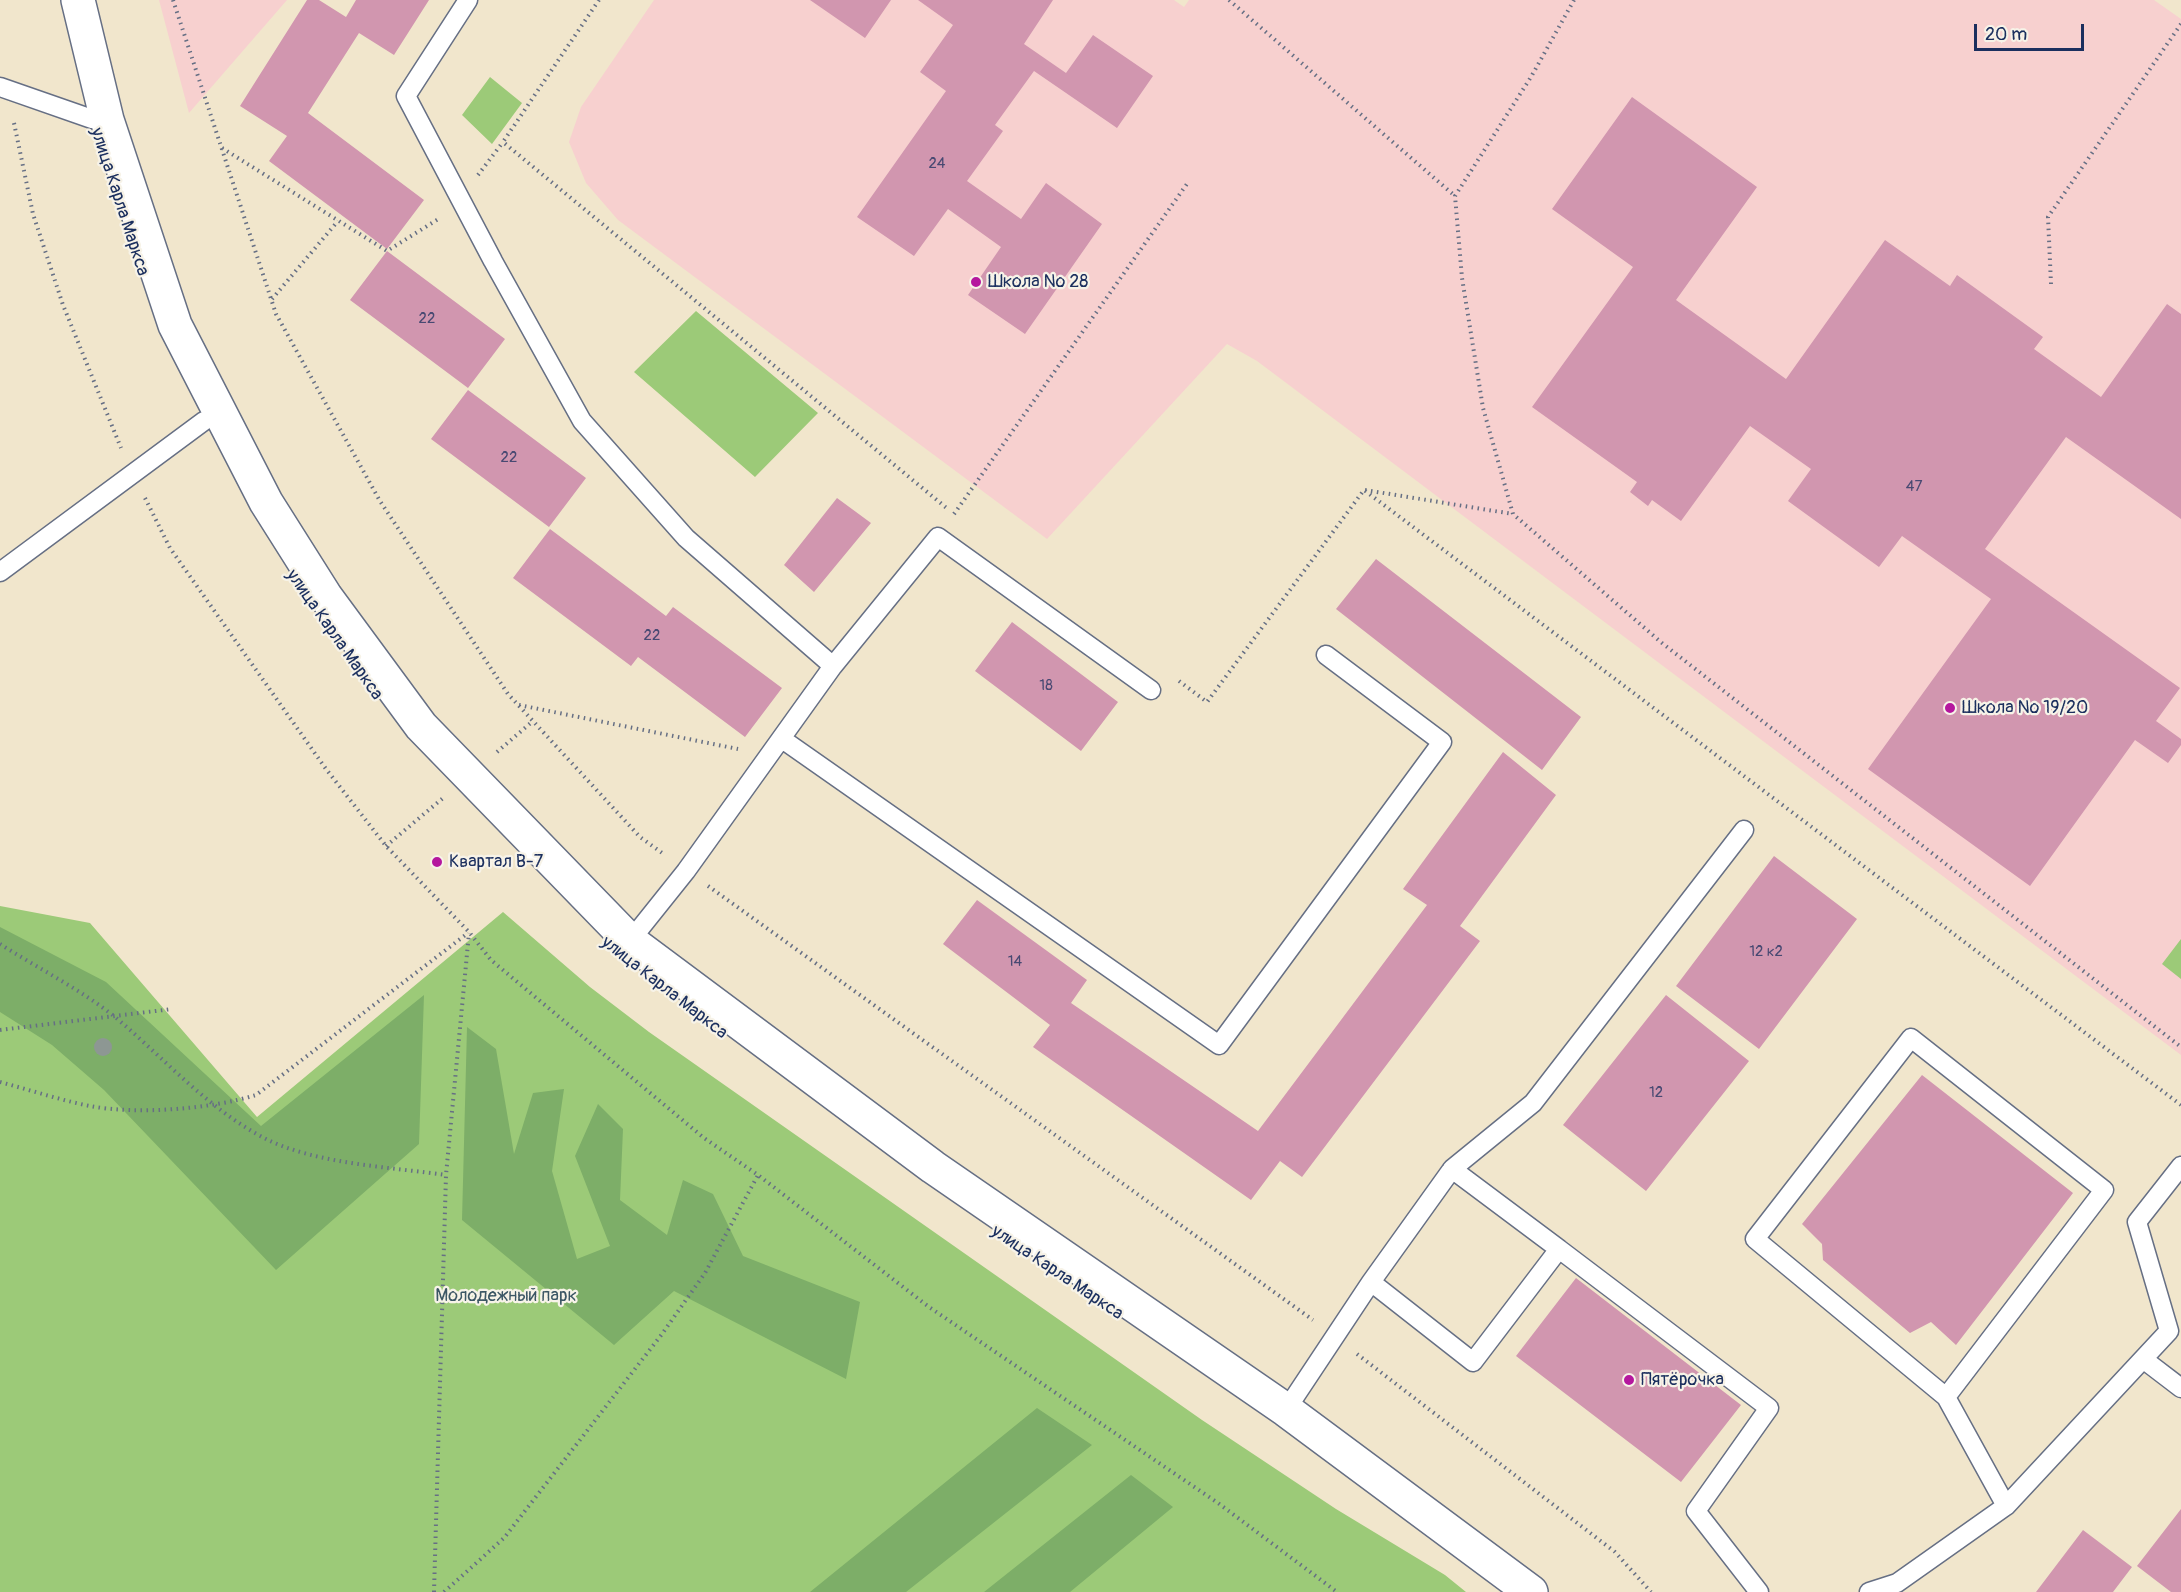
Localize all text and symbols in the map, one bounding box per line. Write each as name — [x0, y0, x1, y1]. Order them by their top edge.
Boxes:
scale bar — [1977, 12, 2086, 50]
text: 20 m — [1985, 23, 2027, 46]
street label: улица Карла Маркса — [85, 125, 153, 279]
house number: 24 — [928, 155, 946, 173]
place label: Школа № 28 — [988, 271, 1088, 293]
marker: Школа № 28 — [969, 275, 983, 289]
house number: 22 — [419, 310, 435, 328]
house number: 22 — [501, 449, 517, 467]
house number: 47 — [1906, 478, 1922, 496]
street label: улица Карла Маркса — [281, 566, 387, 704]
house number: 22 — [644, 627, 660, 645]
house number: 18 — [1039, 677, 1053, 695]
place label: Школа № 19/20 — [1962, 697, 2088, 719]
marker: Школа № 19/20 — [1943, 701, 1957, 715]
place label: Квартал В-7 — [449, 851, 543, 873]
marker: Квартал В-7 — [430, 855, 444, 869]
street label: улица Карла Маркса — [597, 932, 731, 1044]
house number: 12 к2 — [1749, 943, 1783, 961]
house number: 14 — [1008, 953, 1022, 971]
house number: 12 — [1649, 1084, 1663, 1102]
street label: улица Карла Маркса — [987, 1221, 1127, 1325]
park label: Молодежный парк — [435, 1285, 577, 1307]
place label: Пятёрочка — [1641, 1369, 1724, 1391]
marker: Пятёрочка — [1622, 1373, 1636, 1387]

